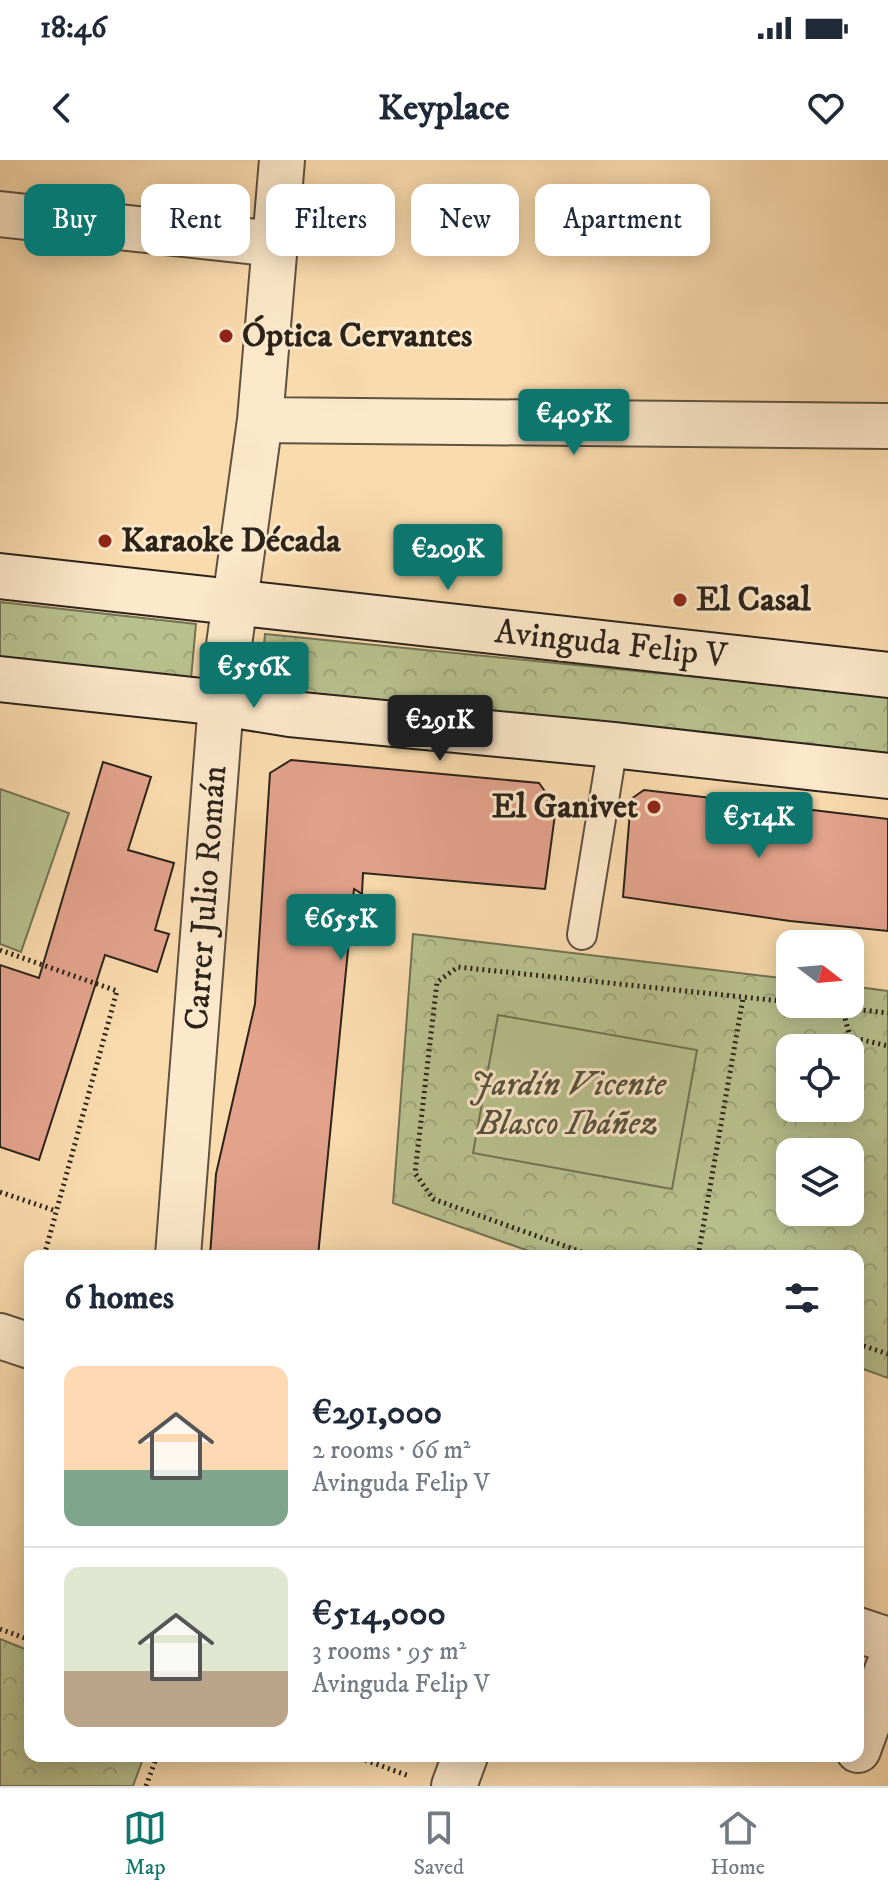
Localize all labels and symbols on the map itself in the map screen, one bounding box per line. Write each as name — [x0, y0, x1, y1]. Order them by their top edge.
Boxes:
place label: Óptica Cervantes — [242, 314, 472, 357]
marker: Óptica Cervantes — [217, 327, 235, 345]
pin: €405K — [518, 389, 630, 457]
place label: Karaoke Década — [121, 520, 341, 562]
pin: €209K — [392, 524, 504, 592]
marker: Karaoke Década — [96, 532, 114, 550]
place label: El Casal — [696, 579, 811, 621]
marker: El Casal — [671, 591, 689, 609]
street label: Avinguda Felip V — [493, 611, 731, 677]
pin: €556K — [198, 642, 310, 710]
pin: €291K — [384, 695, 496, 763]
street label: Carrer Julio Román — [176, 764, 236, 1032]
place label: El Ganivet — [492, 786, 638, 828]
pin: €514K — [703, 792, 815, 860]
marker: El Ganivet — [645, 798, 663, 816]
pin: €655K — [285, 894, 397, 962]
north arrow — [776, 930, 864, 1018]
park label: Jardín Vicente Blasco Ibáñez — [470, 1064, 668, 1145]

